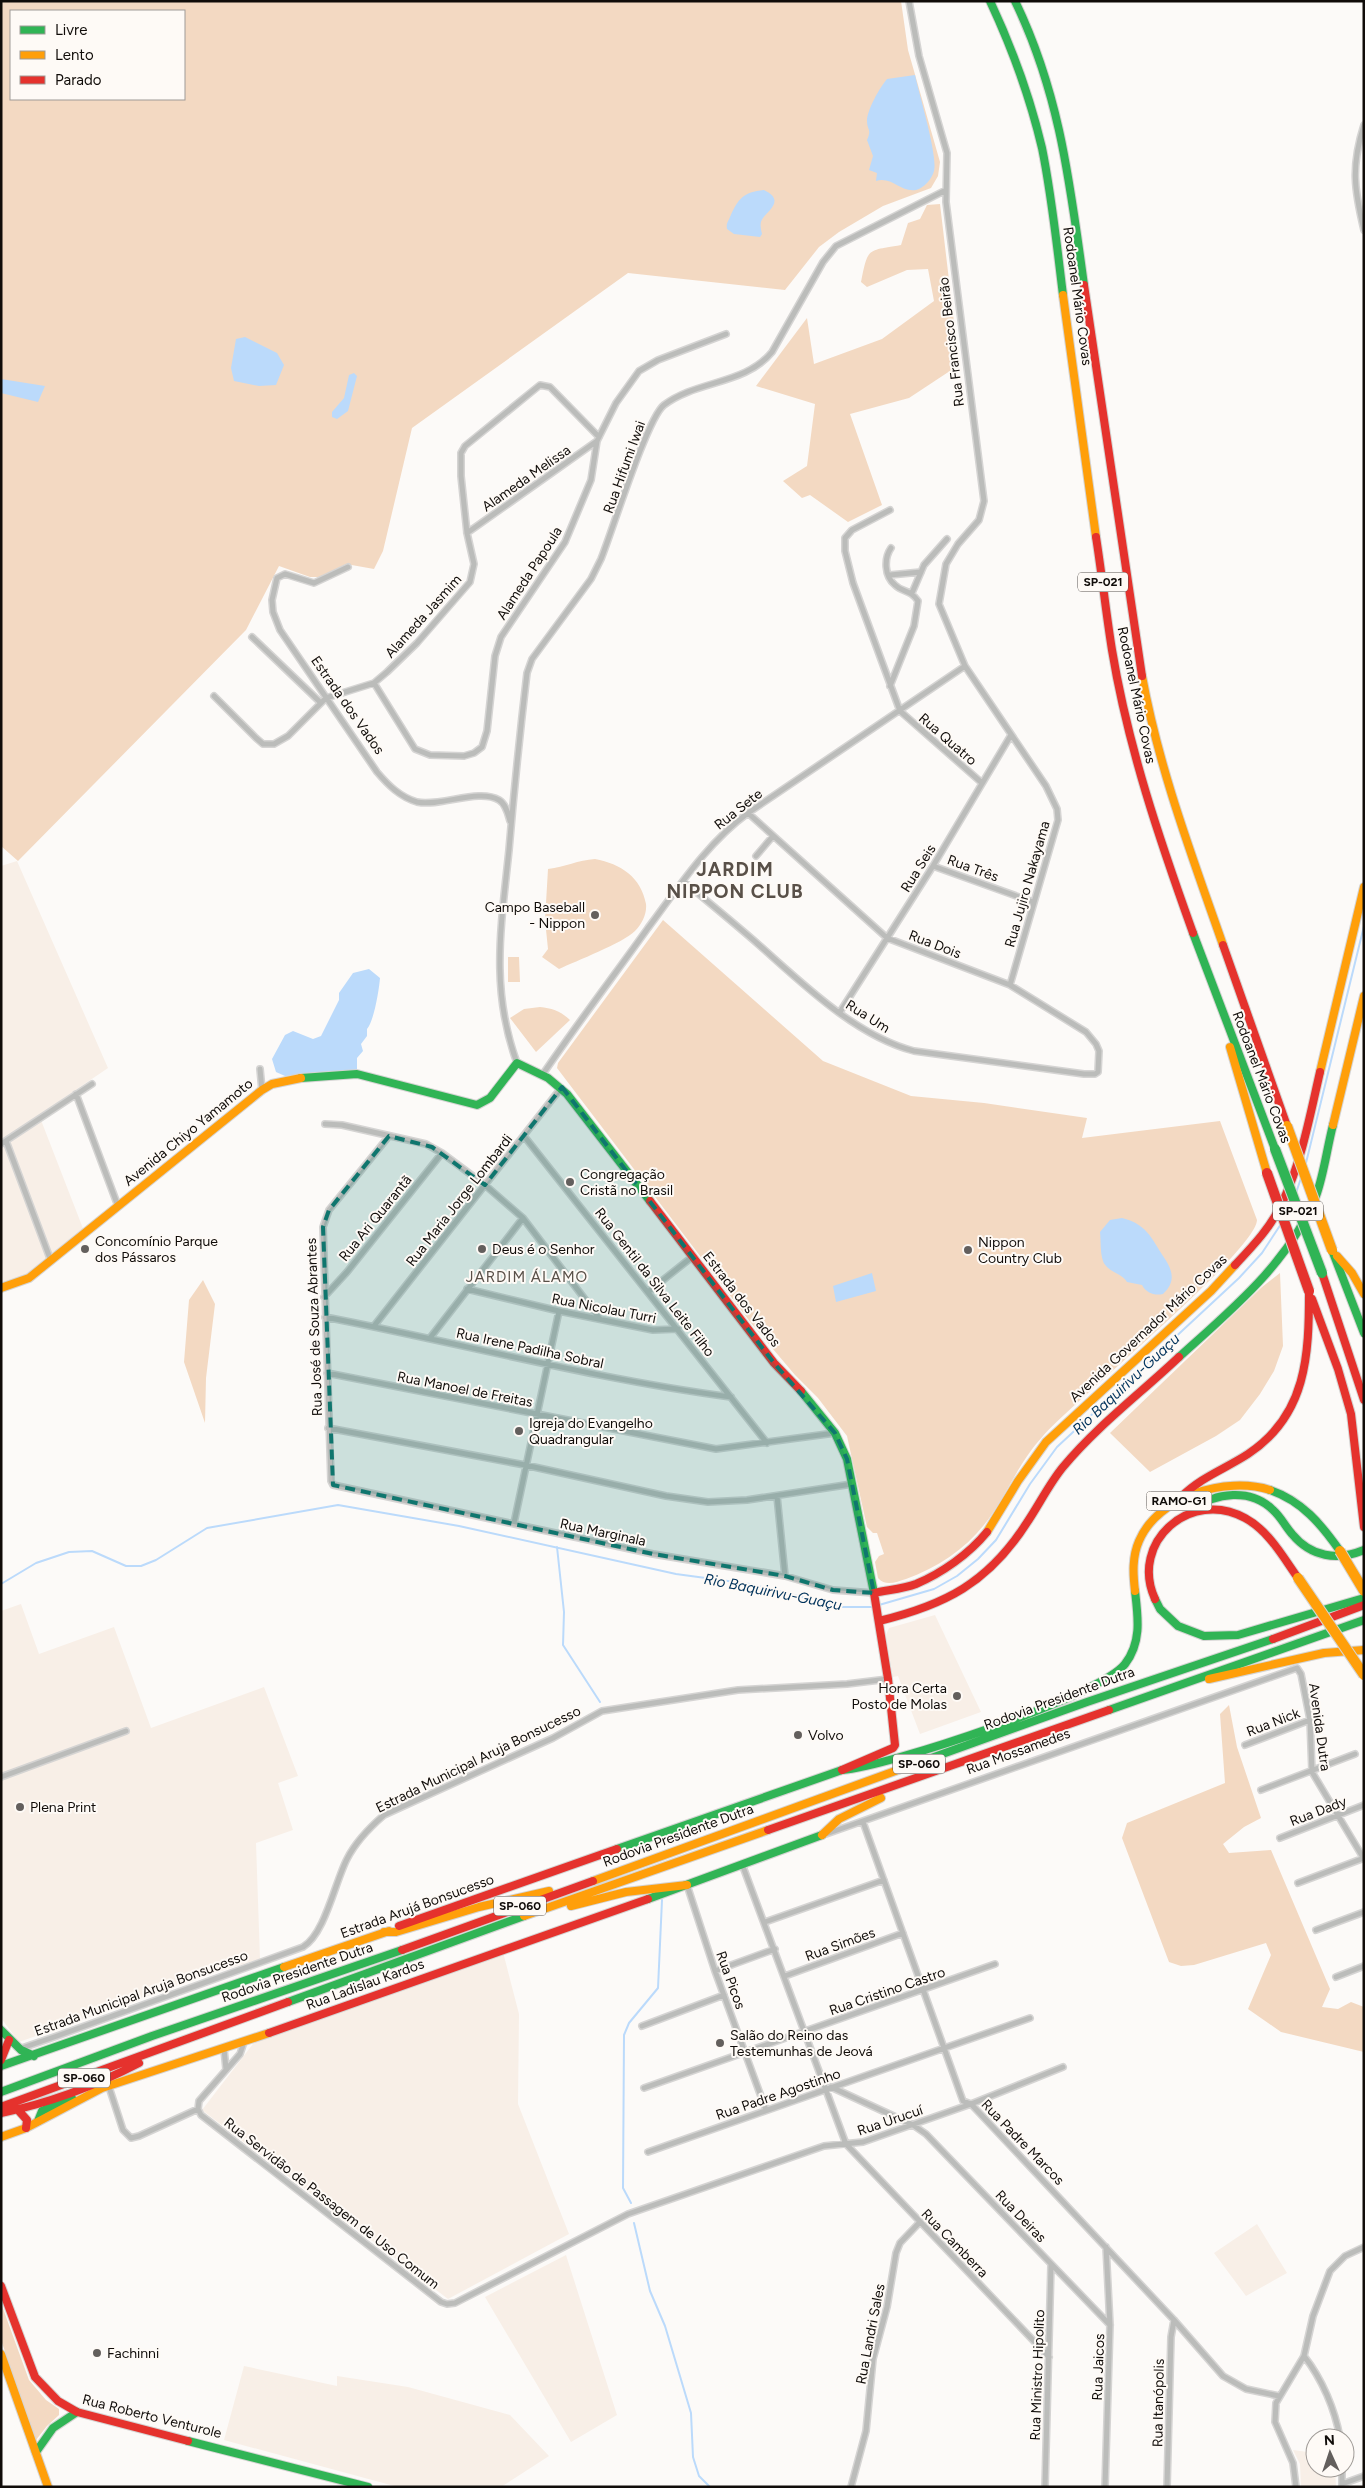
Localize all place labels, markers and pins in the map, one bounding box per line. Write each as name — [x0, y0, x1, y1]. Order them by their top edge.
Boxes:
place label: Campo Baseball - Nippon — [485, 899, 585, 932]
marker: Campo Baseball - Nippon — [589, 909, 601, 921]
place label: Congregação Cristã no Brasil — [580, 1166, 673, 1199]
marker: Congregação Cristã no Brasil — [564, 1176, 576, 1188]
place label: Concomínio Parque dos Pássaros — [95, 1233, 218, 1266]
place label: Nippon Country Club — [978, 1234, 1062, 1267]
place label: Deus é o Senhor — [492, 1241, 595, 1258]
marker: Concomínio Parque dos Pássaros — [79, 1243, 91, 1255]
marker: Deus é o Senhor — [476, 1243, 488, 1255]
marker: Nippon Country Club — [962, 1244, 974, 1256]
place label: Igreja do Evangelho Quadrangular — [529, 1415, 653, 1448]
marker: Igreja do Evangelho Quadrangular — [513, 1425, 525, 1437]
place label: Hora Certa Posto de Molas — [852, 1680, 947, 1713]
marker: Hora Certa Posto de Molas — [951, 1690, 963, 1702]
place label: Volvo — [808, 1727, 844, 1744]
marker: Volvo — [792, 1729, 804, 1741]
place label: Plena Print — [30, 1799, 96, 1816]
marker: Plena Print — [14, 1801, 26, 1813]
place label: Salão do Reino das Testemunhas de Jeová — [730, 2027, 873, 2060]
marker: Salão do Reino das Testemunhas de Jeová — [714, 2037, 726, 2049]
place label: Fachinni — [107, 2345, 159, 2362]
marker: Fachinni — [91, 2347, 103, 2359]

